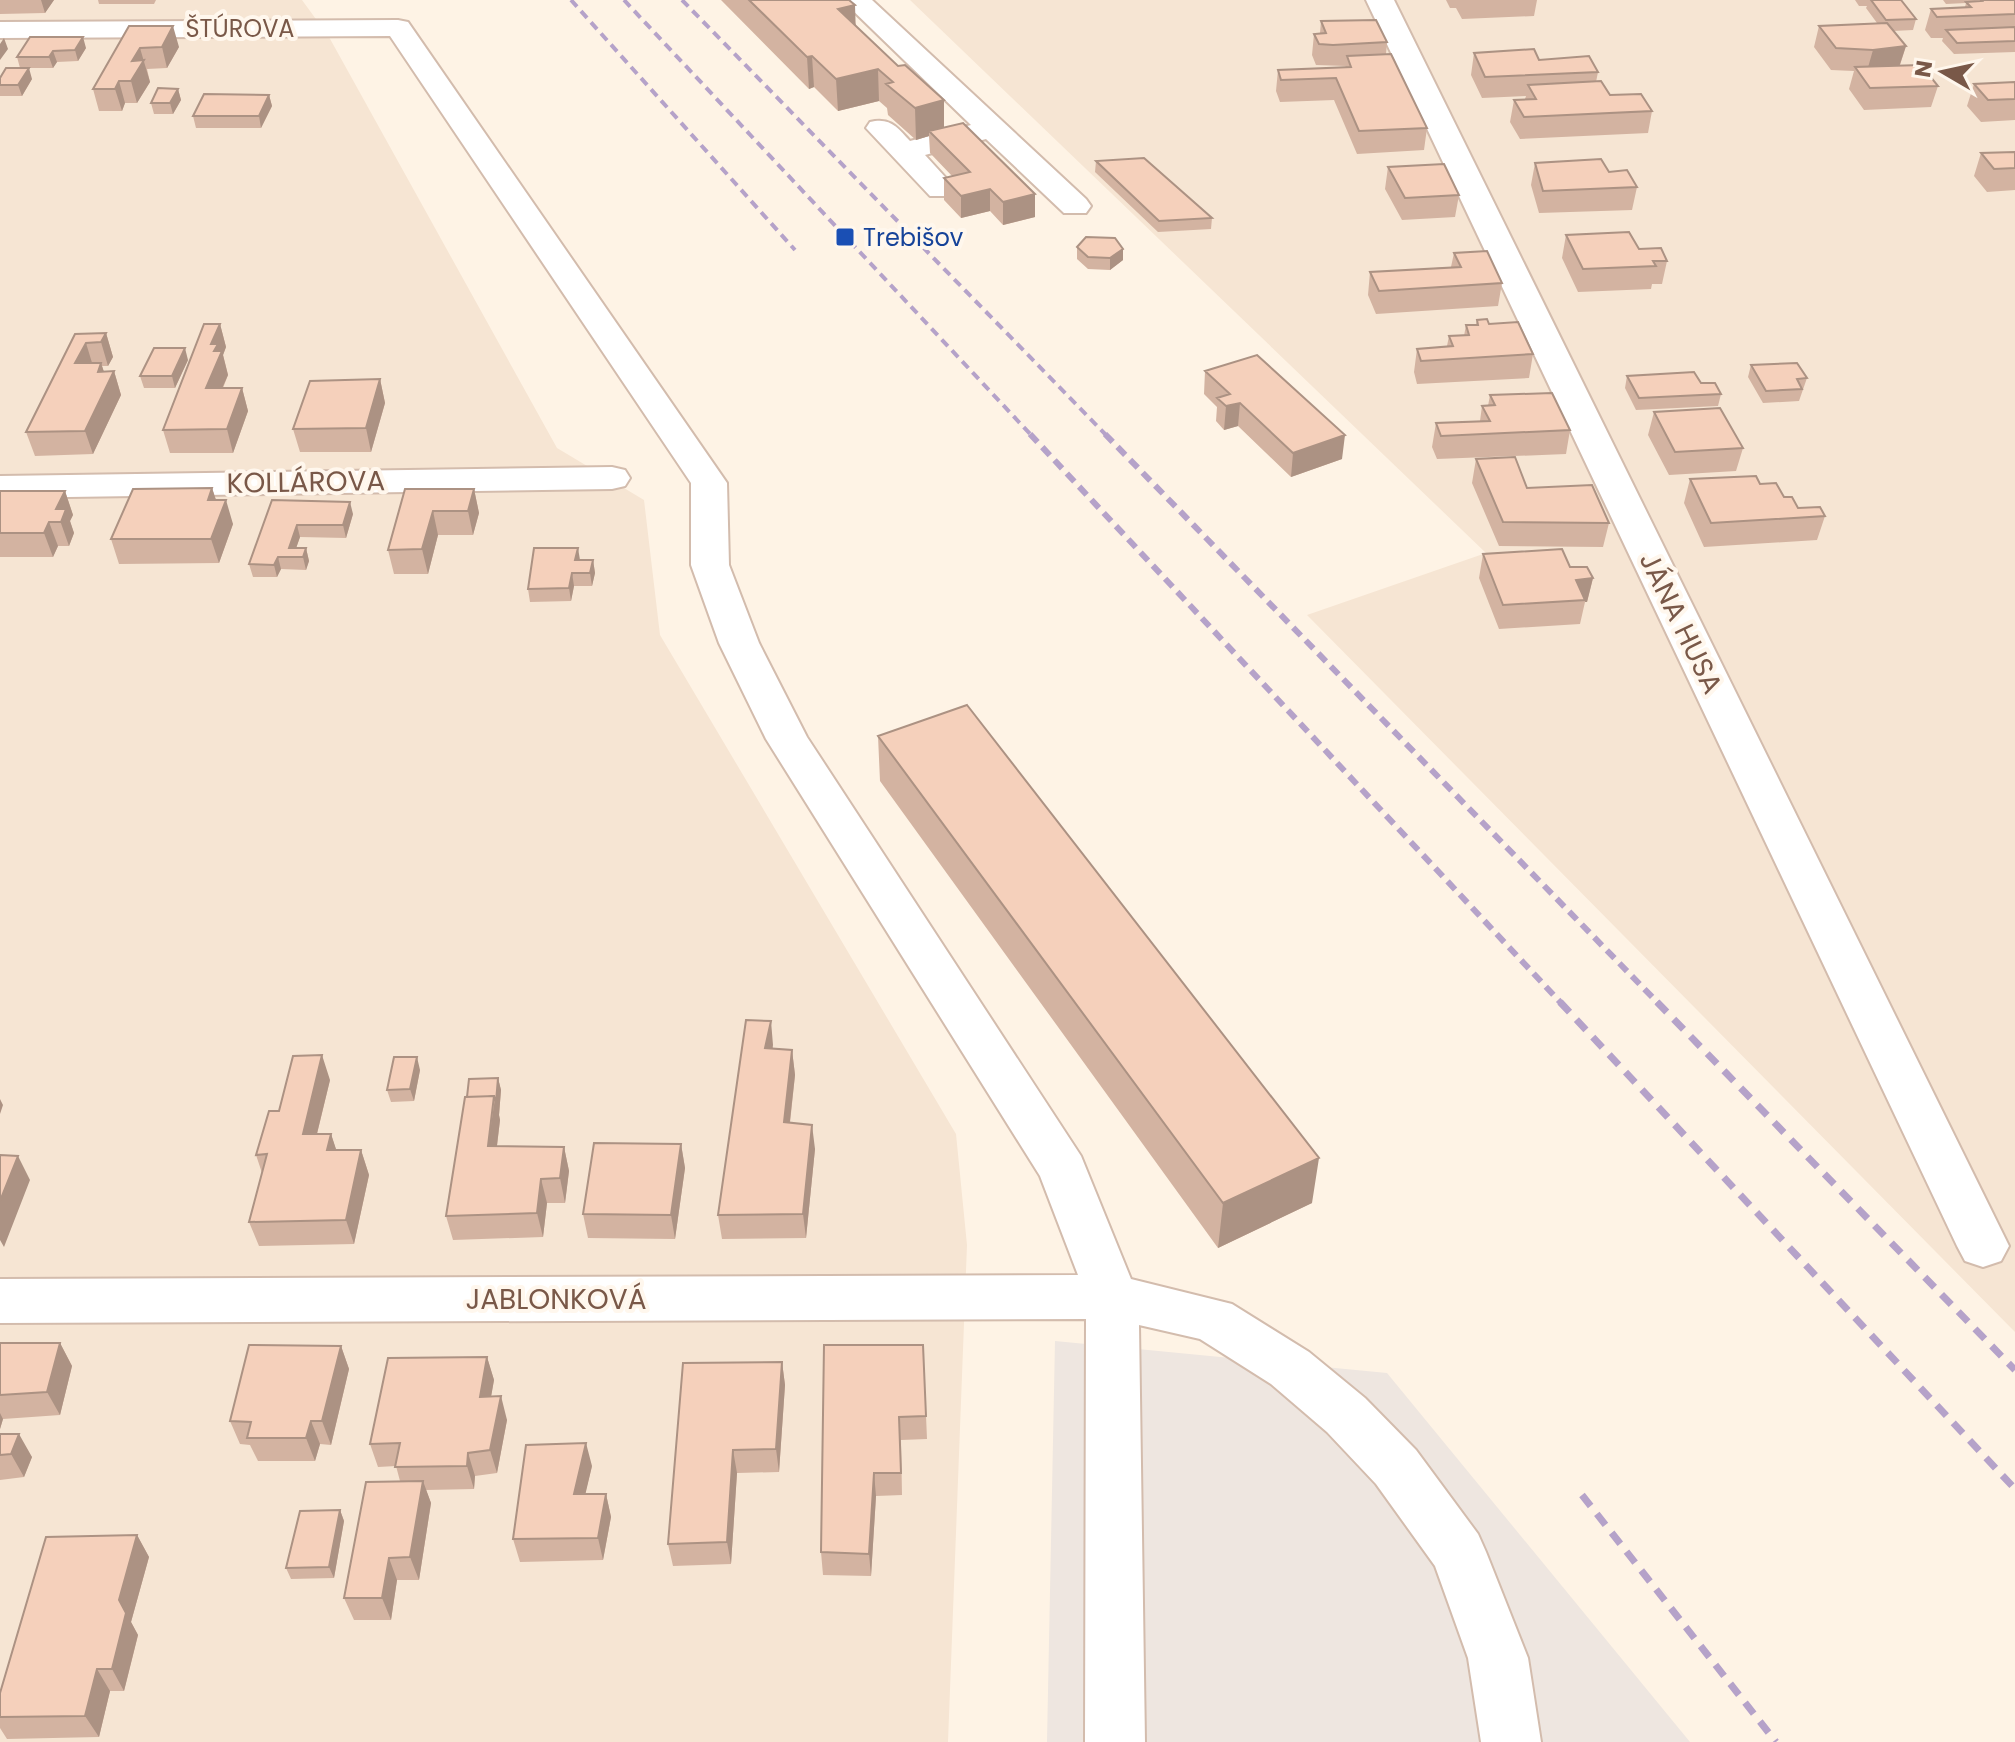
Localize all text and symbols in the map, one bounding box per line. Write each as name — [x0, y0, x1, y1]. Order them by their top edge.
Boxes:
street label: ŠTÚROVA — [185, 12, 295, 45]
north arrow — [1903, 32, 1983, 112]
text: N — [1907, 58, 1940, 80]
place label: Trebišov — [863, 221, 964, 254]
marker: Trebišov — [834, 226, 856, 248]
street label: KOLLÁROVA — [226, 461, 386, 503]
street label: JÁNA HUSA — [1630, 546, 1732, 700]
street label: JABLONKOVÁ — [465, 1280, 647, 1319]

